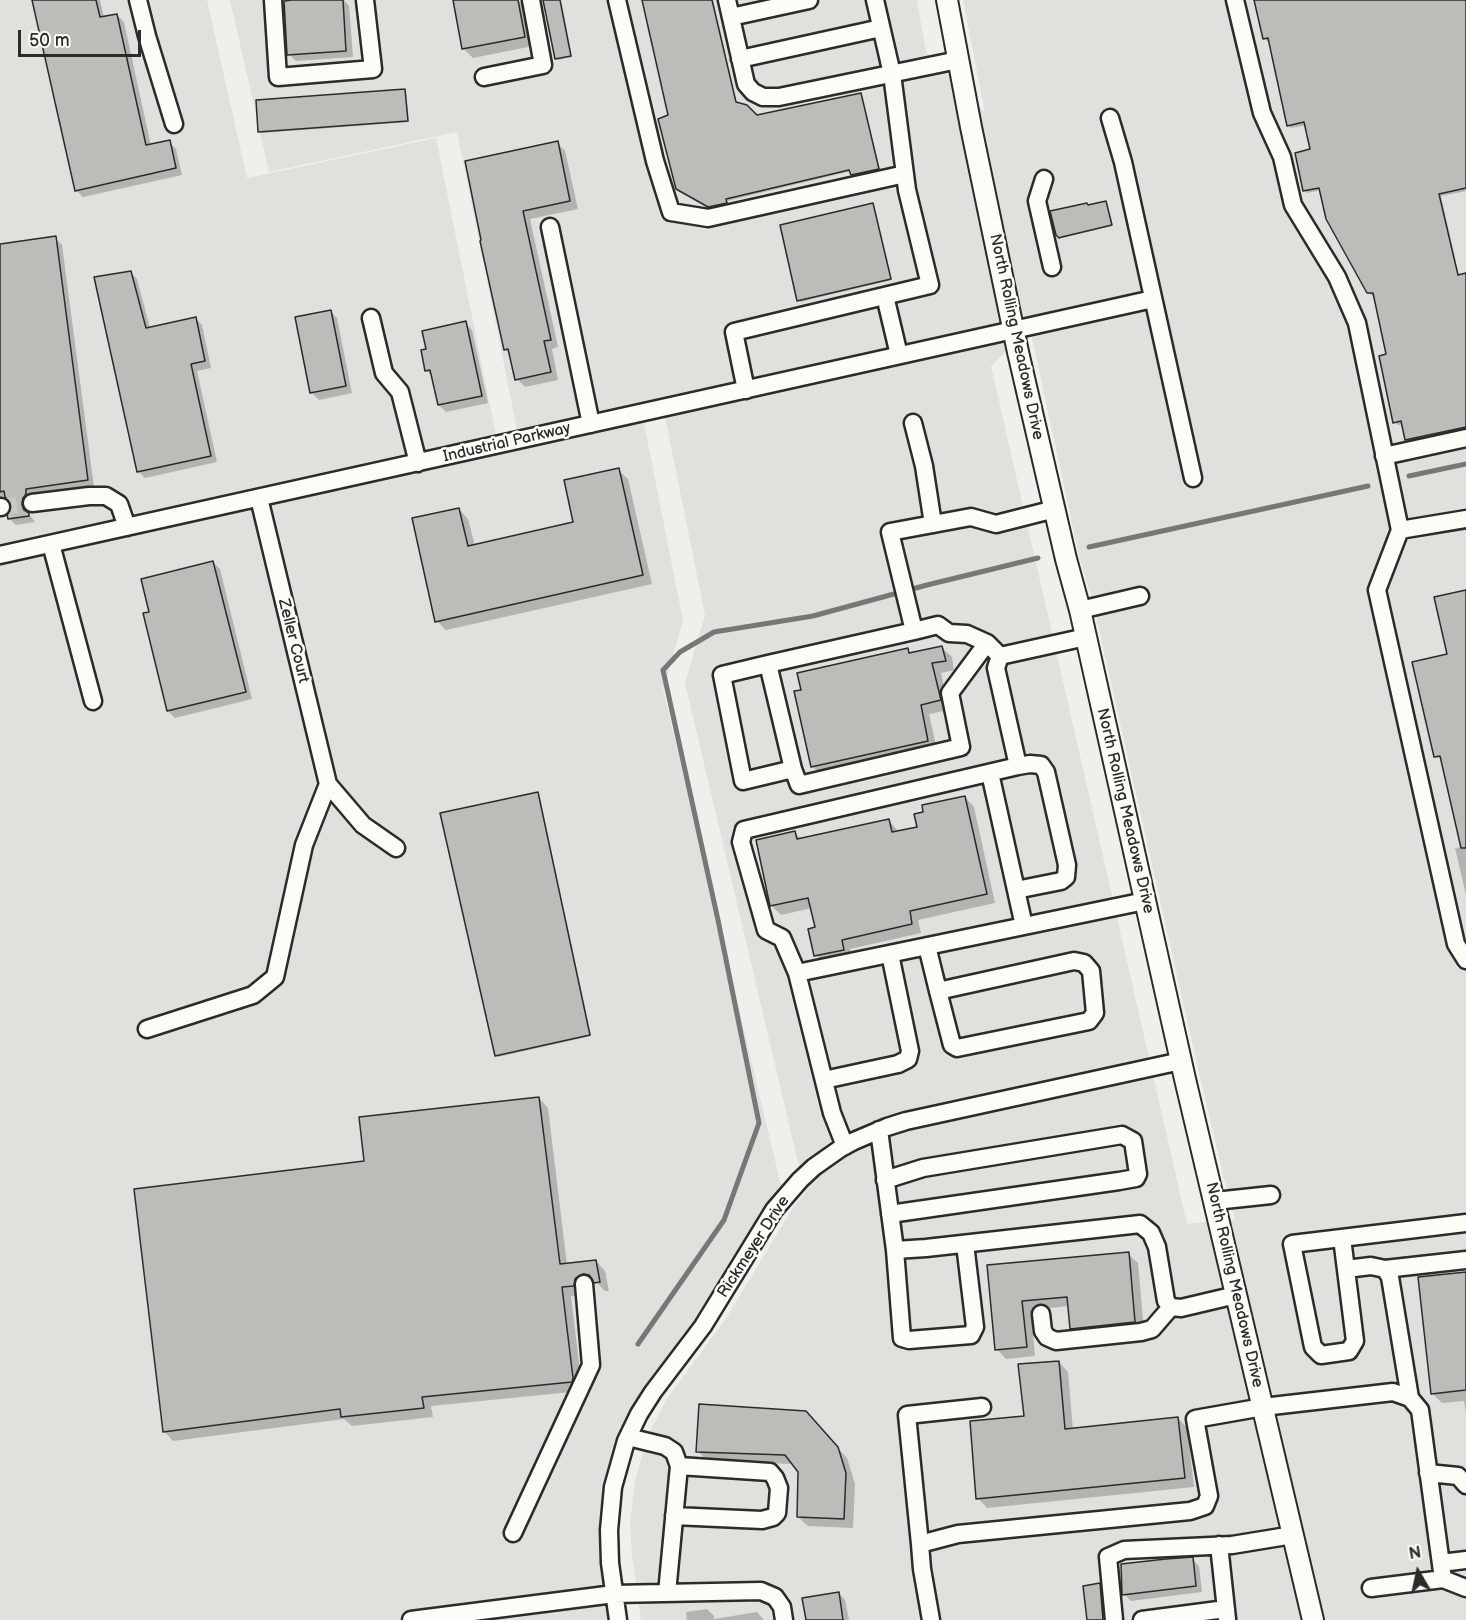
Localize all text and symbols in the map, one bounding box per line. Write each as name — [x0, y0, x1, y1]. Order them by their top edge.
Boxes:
scale bar — [21, 18, 144, 56]
text: 50 m — [29, 30, 70, 51]
street label: North Rolling Meadows Drive — [985, 232, 1047, 442]
street label: Industrial Parkway — [441, 419, 573, 467]
street label: Zeller Court — [273, 597, 313, 685]
street label: North Rolling Meadows Drive — [1092, 706, 1158, 916]
street label: North Rolling Meadows Drive — [1201, 1180, 1267, 1390]
street label: Rickmeyer Drive — [714, 1193, 794, 1301]
north arrow — [1388, 1542, 1448, 1602]
text: N — [1408, 1543, 1423, 1564]

